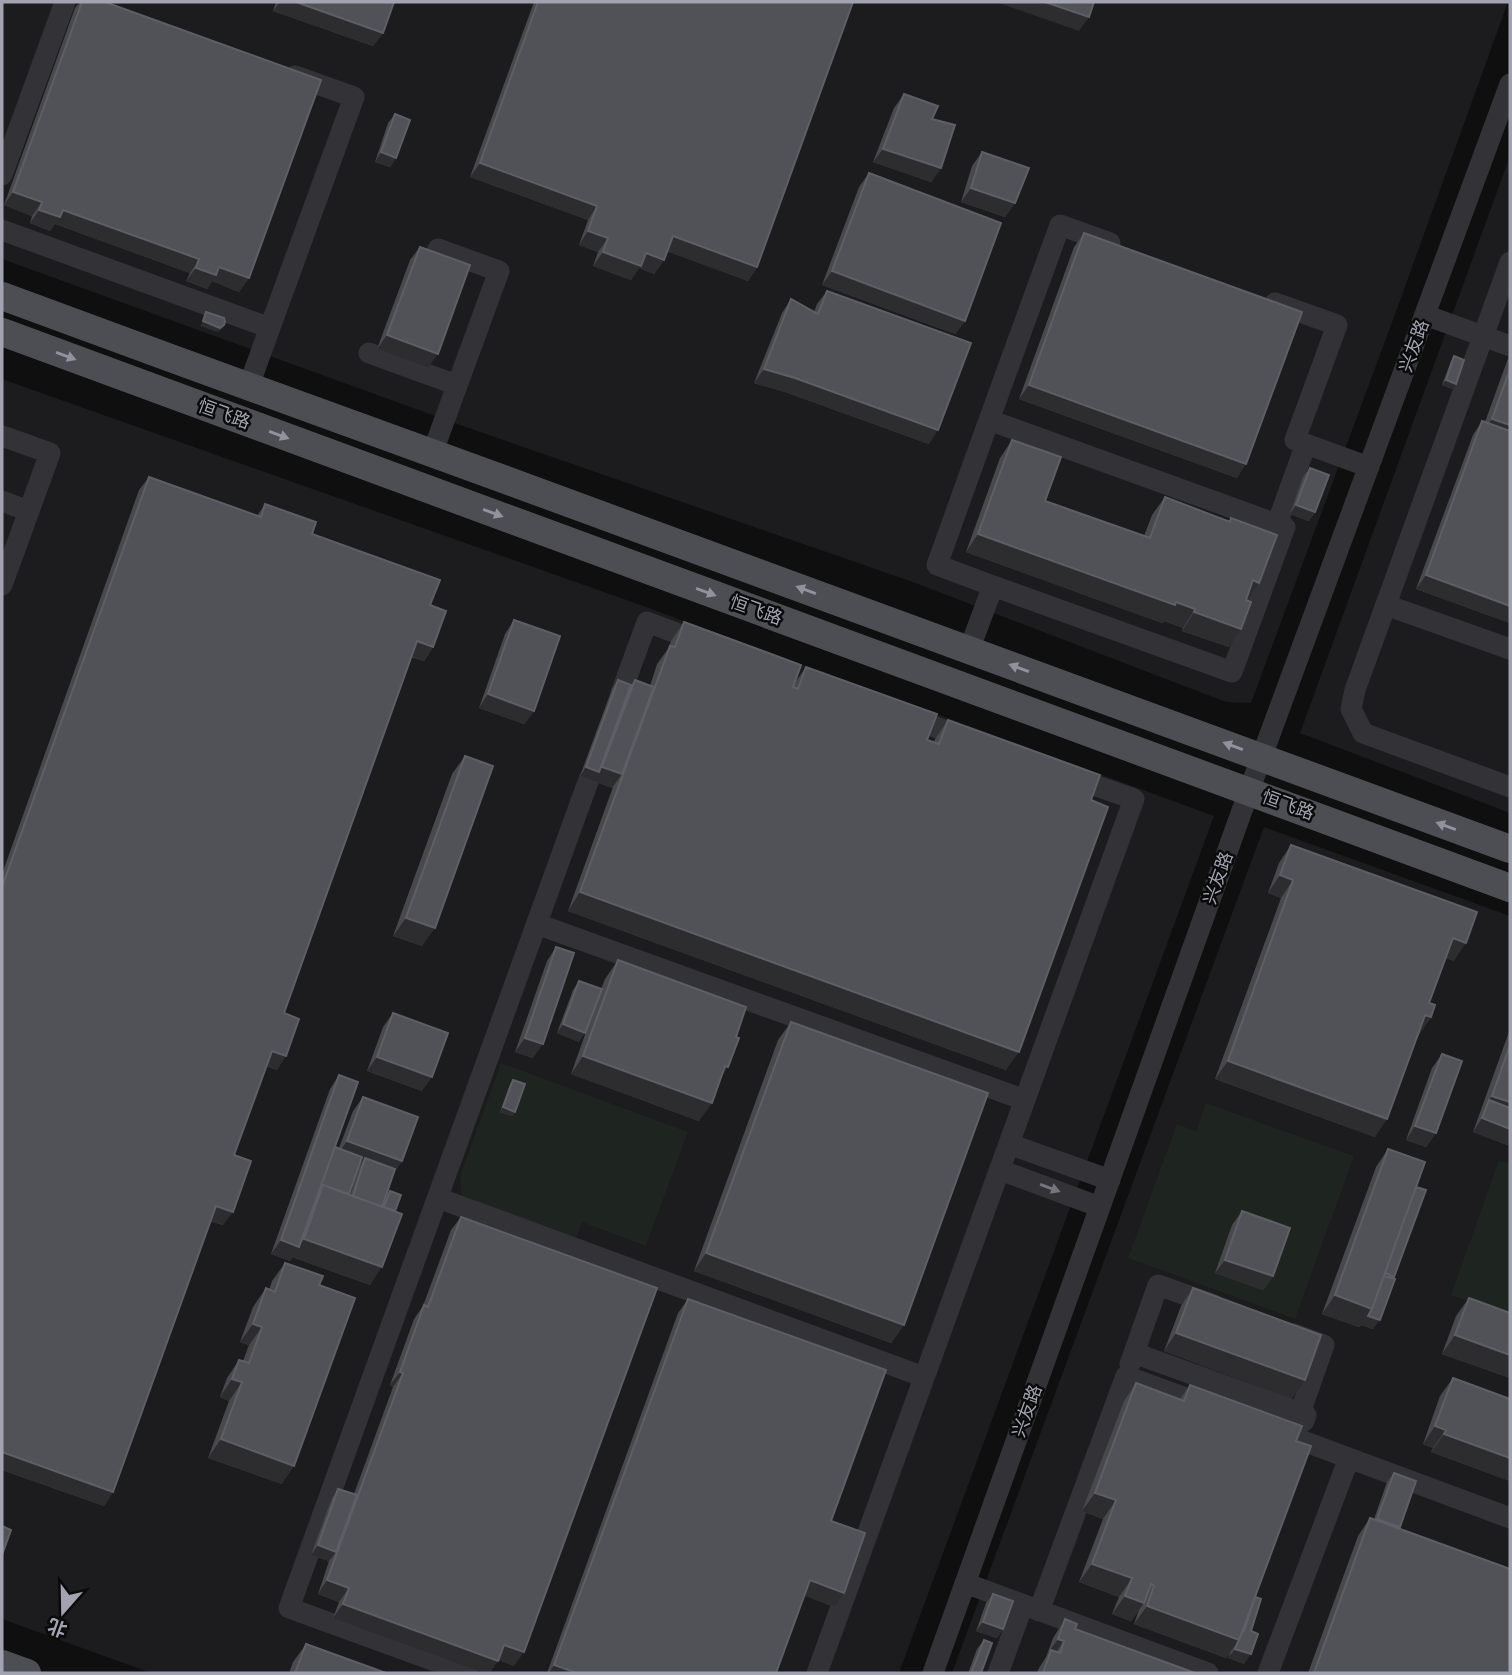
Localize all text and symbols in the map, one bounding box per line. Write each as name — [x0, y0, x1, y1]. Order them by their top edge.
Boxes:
street label: 兴友路 — [1393, 317, 1433, 375]
one-way arrow — [55, 351, 76, 362]
street label: 恒飞路 — [195, 393, 253, 433]
one-way arrow — [269, 429, 290, 440]
one-way arrow — [482, 508, 503, 519]
one-way arrow — [795, 584, 816, 595]
one-way arrow — [696, 587, 717, 598]
street label: 恒飞路 — [727, 589, 785, 629]
one-way arrow — [1009, 662, 1030, 673]
one-way arrow — [1222, 741, 1243, 752]
street label: 恒飞路 — [1259, 784, 1317, 824]
one-way arrow — [1436, 820, 1457, 831]
street label: 兴友路 — [1197, 849, 1237, 907]
one-way arrow — [1039, 1183, 1060, 1194]
street label: 兴友路 — [1006, 1382, 1046, 1440]
north arrow — [28, 1577, 98, 1647]
text: 北 — [44, 1614, 70, 1643]

